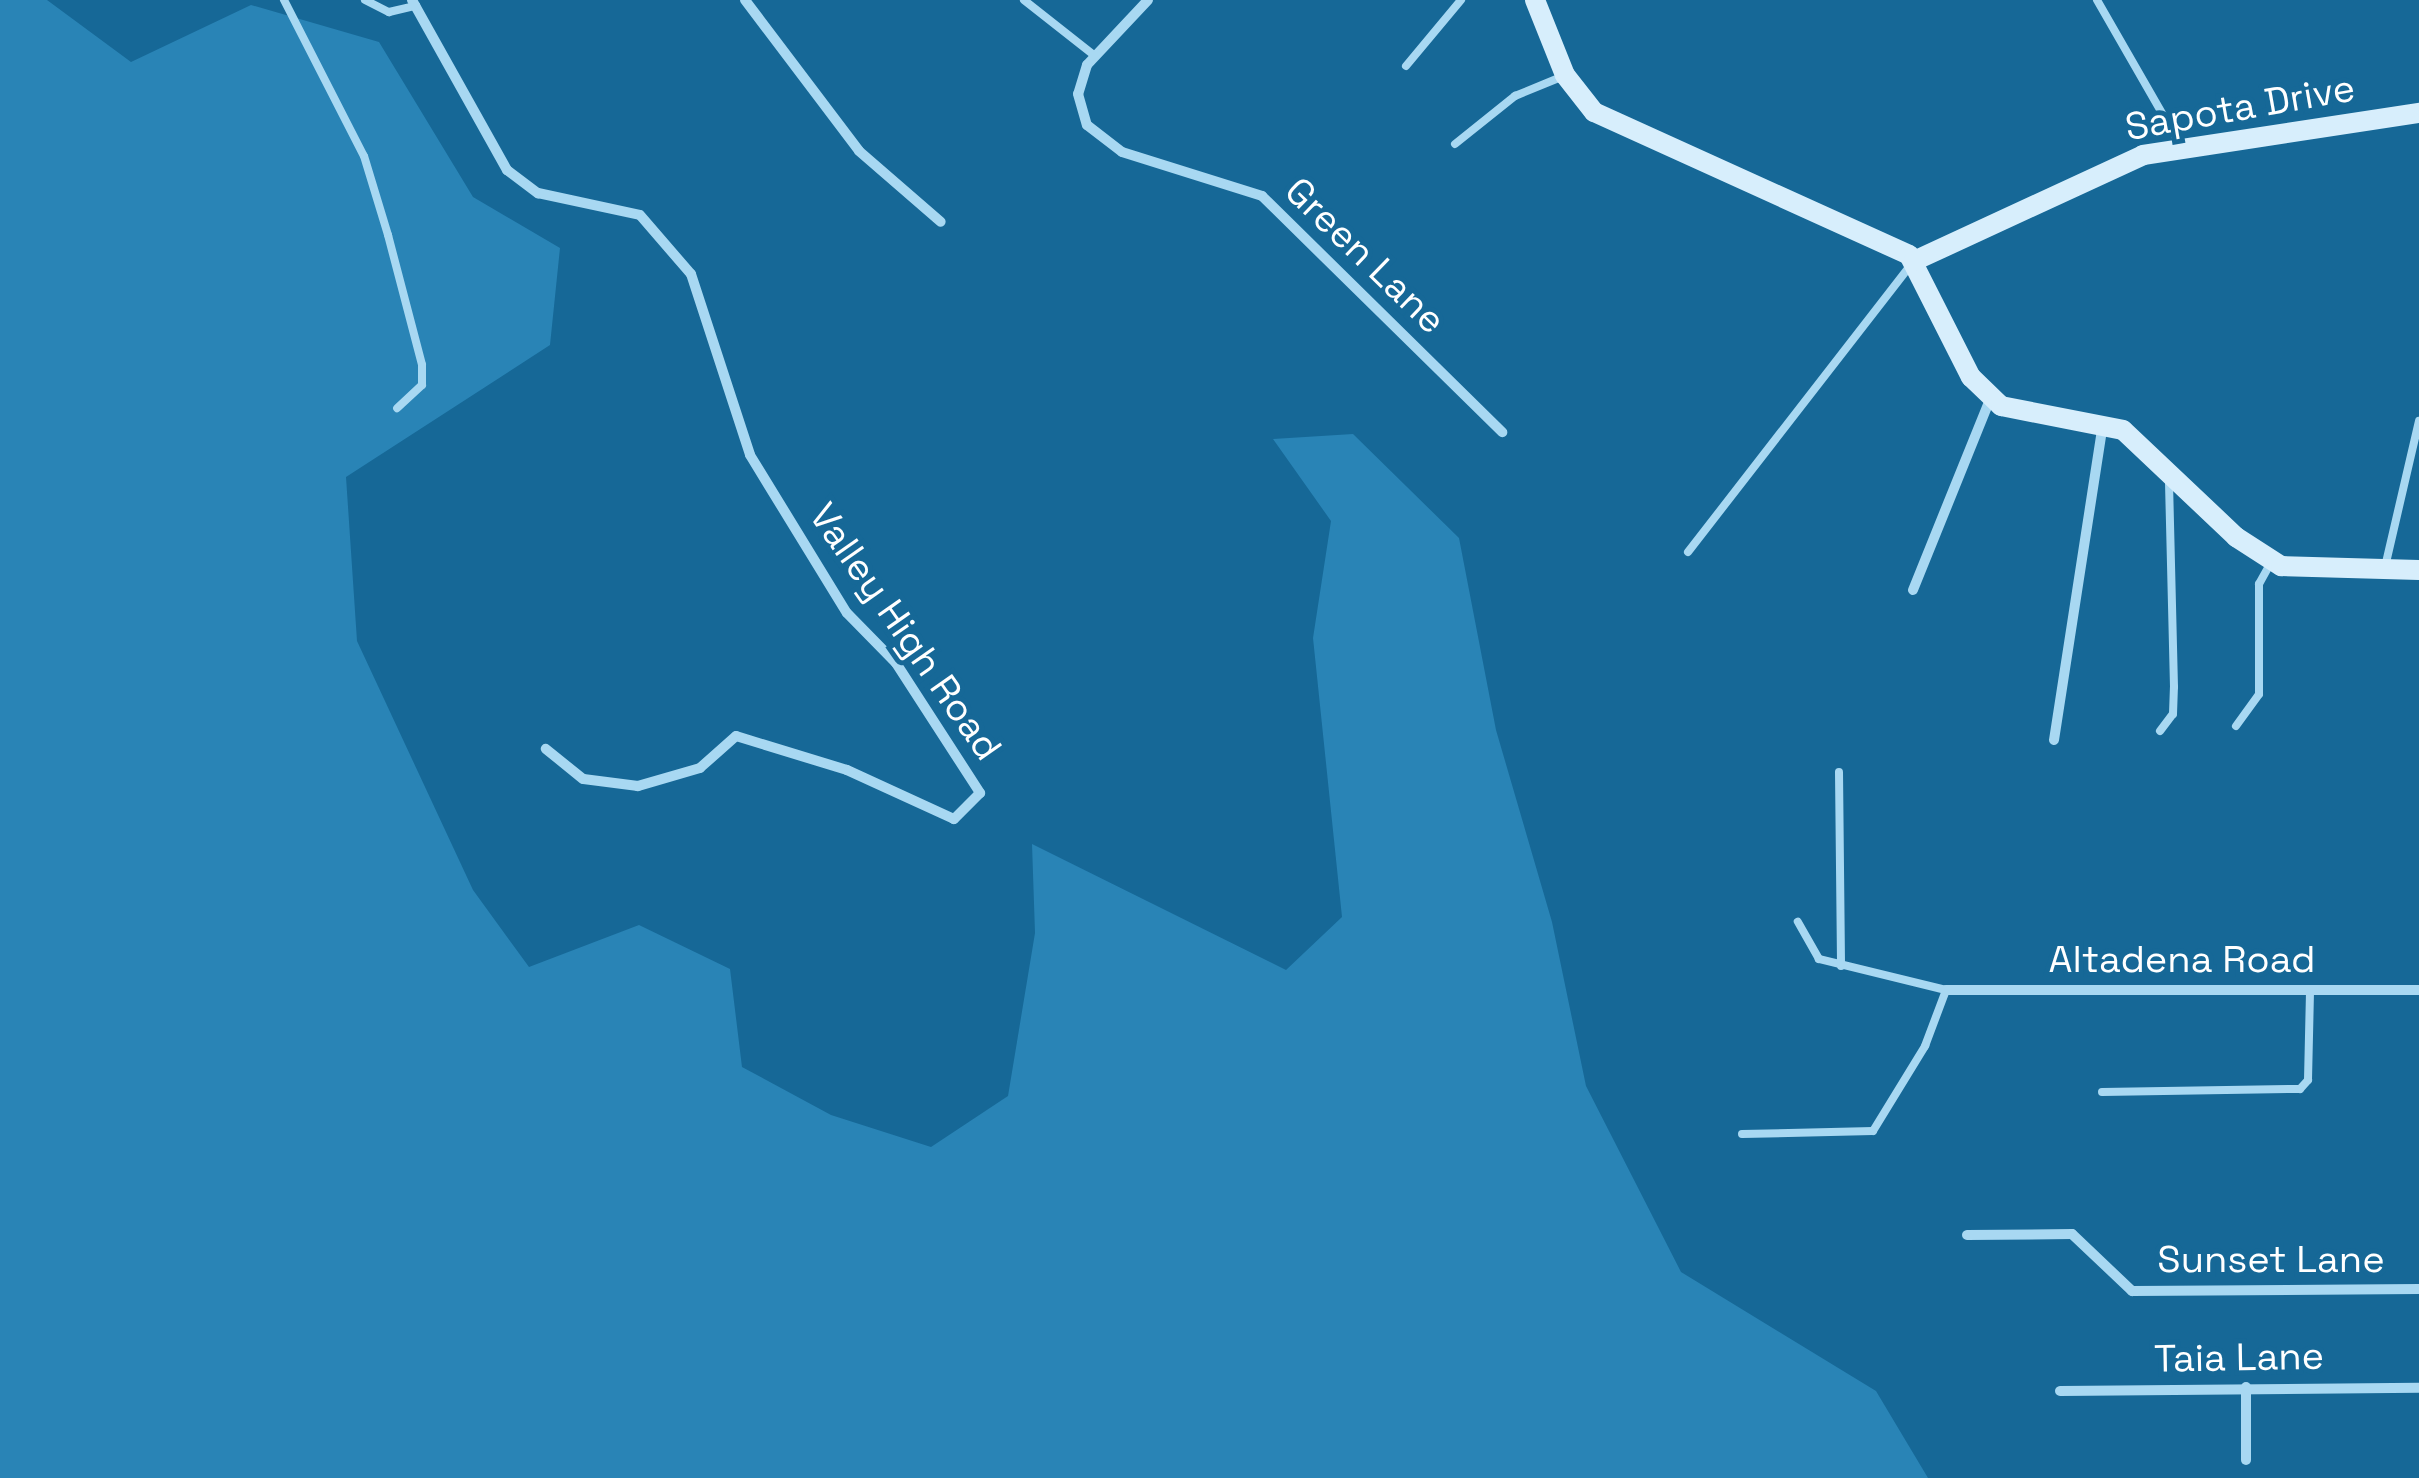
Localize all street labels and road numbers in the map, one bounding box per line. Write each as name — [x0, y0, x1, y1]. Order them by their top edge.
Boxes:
street label: Sapota Drive — [2122, 65, 2358, 151]
street label: Green Lane — [1275, 168, 1455, 344]
street label: Valley High Road — [799, 495, 1011, 769]
street label: Altadena Road — [2048, 937, 2316, 983]
street label: Sunset Lane — [2157, 1237, 2385, 1283]
street label: Taia Lane — [2154, 1334, 2324, 1382]

